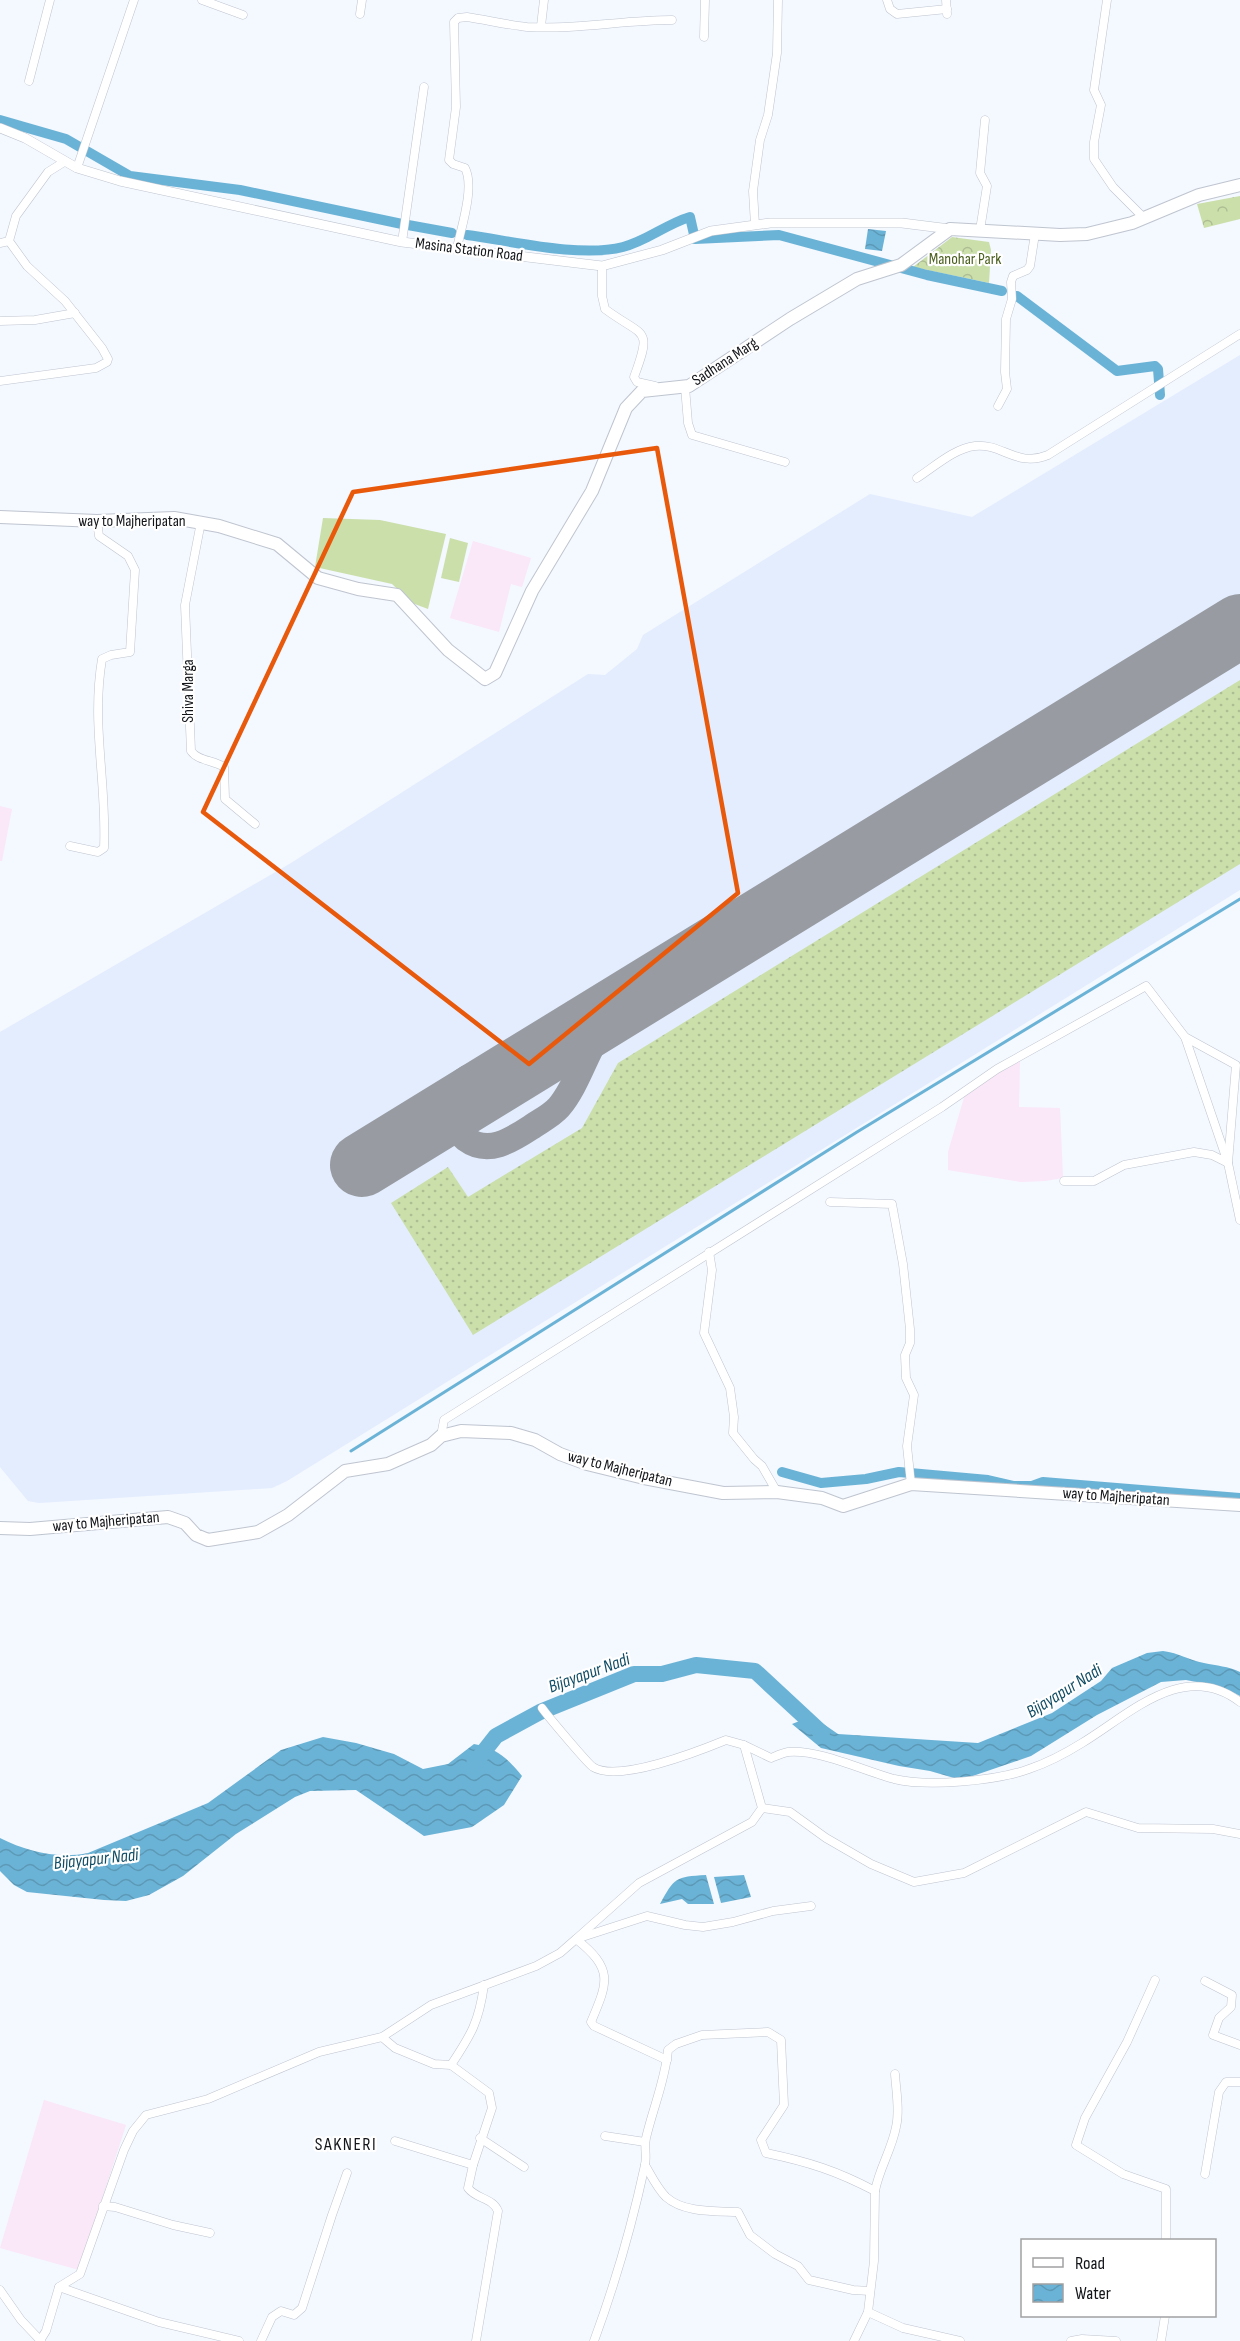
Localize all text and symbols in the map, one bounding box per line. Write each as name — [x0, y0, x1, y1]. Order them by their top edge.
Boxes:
street label: Masina Station Road — [414, 234, 524, 266]
park label: Manohar Park — [929, 250, 1001, 269]
street label: Sadhana Marg — [689, 334, 761, 390]
street label: way to Majheripatan — [78, 512, 186, 531]
street label: Shiva Marga — [179, 659, 198, 723]
street label: way to Majheripatan — [566, 1447, 674, 1491]
street label: way to Majheripatan — [1062, 1484, 1170, 1510]
street label: way to Majheripatan — [52, 1508, 160, 1536]
water label: Bijayapur Nadi — [546, 1648, 633, 1697]
water label: Bijayapur Nadi — [1022, 1659, 1106, 1722]
water label: Bijayapur Nadi — [53, 1844, 140, 1874]
district label: SAKNERI — [315, 2134, 377, 2155]
legend — [1021, 2239, 1216, 2317]
text: Road — [1075, 2253, 1105, 2274]
text: Water — [1075, 2283, 1111, 2304]

